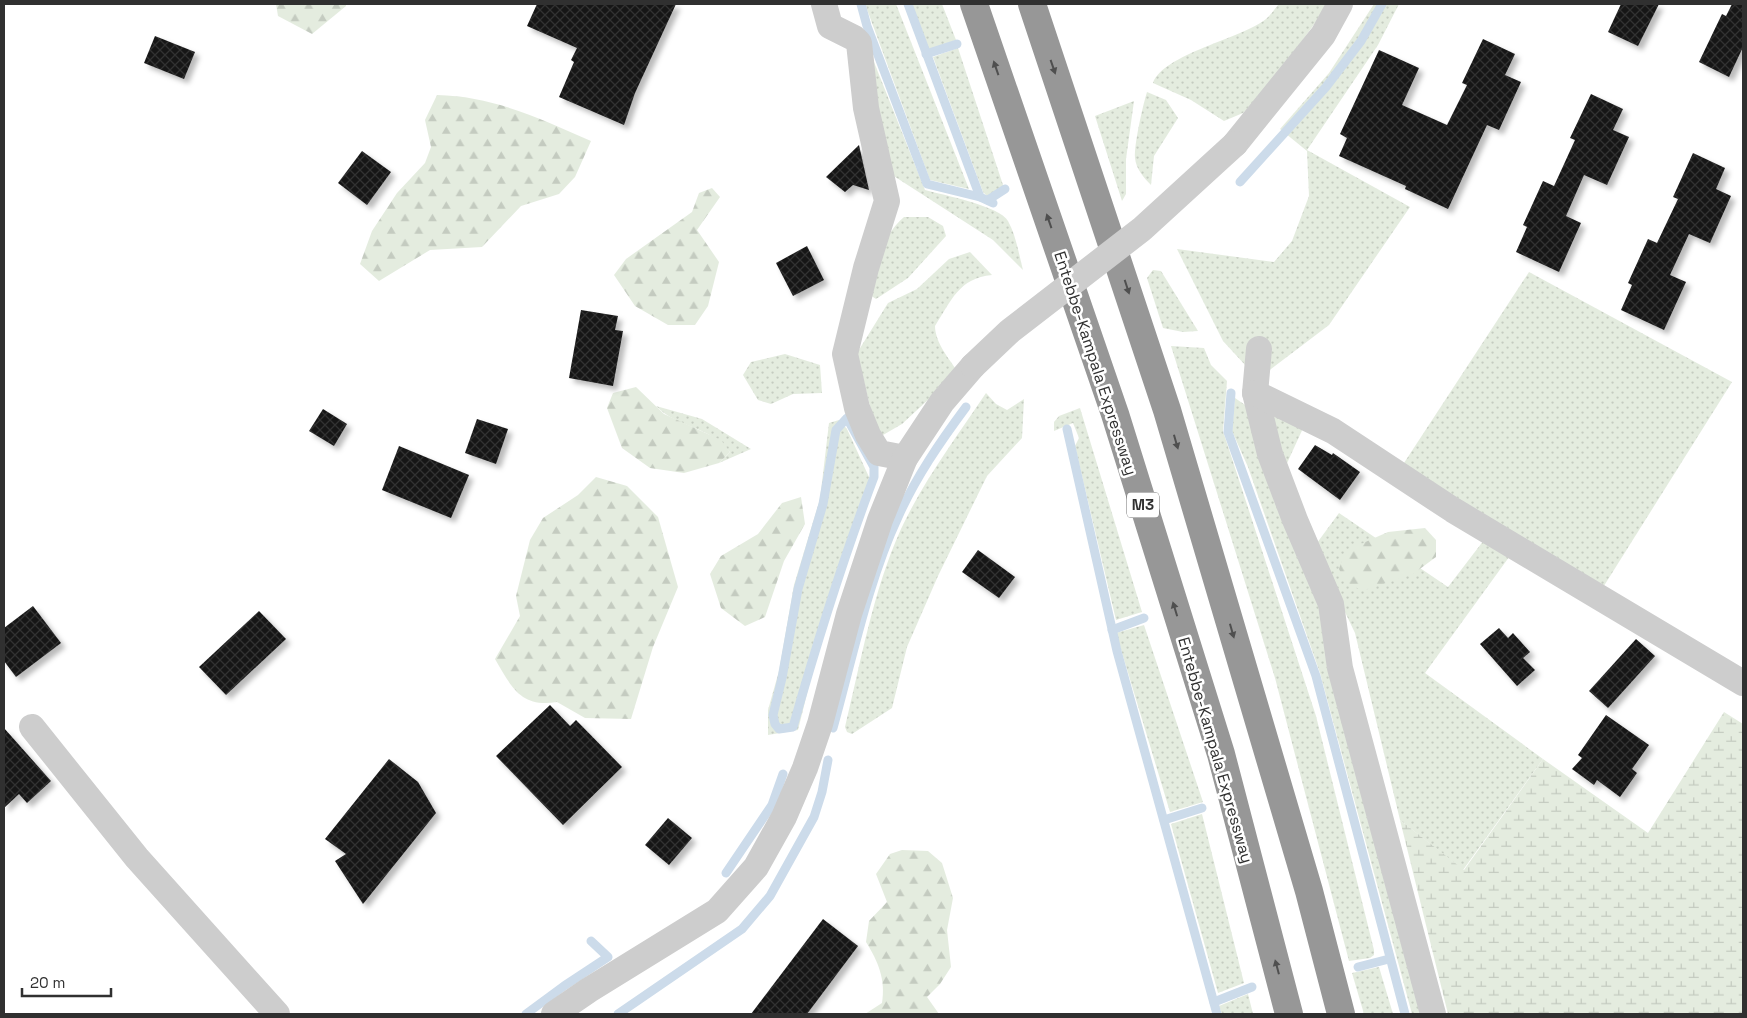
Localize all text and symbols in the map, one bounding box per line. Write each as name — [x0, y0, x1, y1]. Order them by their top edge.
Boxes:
one-way arrow — [1050, 59, 1057, 74]
one-way arrow — [992, 60, 999, 75]
one-way arrow — [1045, 214, 1052, 229]
street label: Entebbe-Kampala Expressway — [1049, 249, 1142, 478]
one-way arrow — [1123, 280, 1131, 295]
one-way arrow — [1173, 434, 1181, 449]
road number: M3 — [1127, 492, 1159, 518]
one-way arrow — [1171, 601, 1179, 616]
one-way arrow — [1229, 624, 1237, 639]
street label: Entebbe-Kampala Expressway — [1173, 635, 1258, 866]
one-way arrow — [1272, 960, 1280, 975]
scale bar — [22, 966, 111, 998]
text: 20 m — [30, 973, 65, 992]

